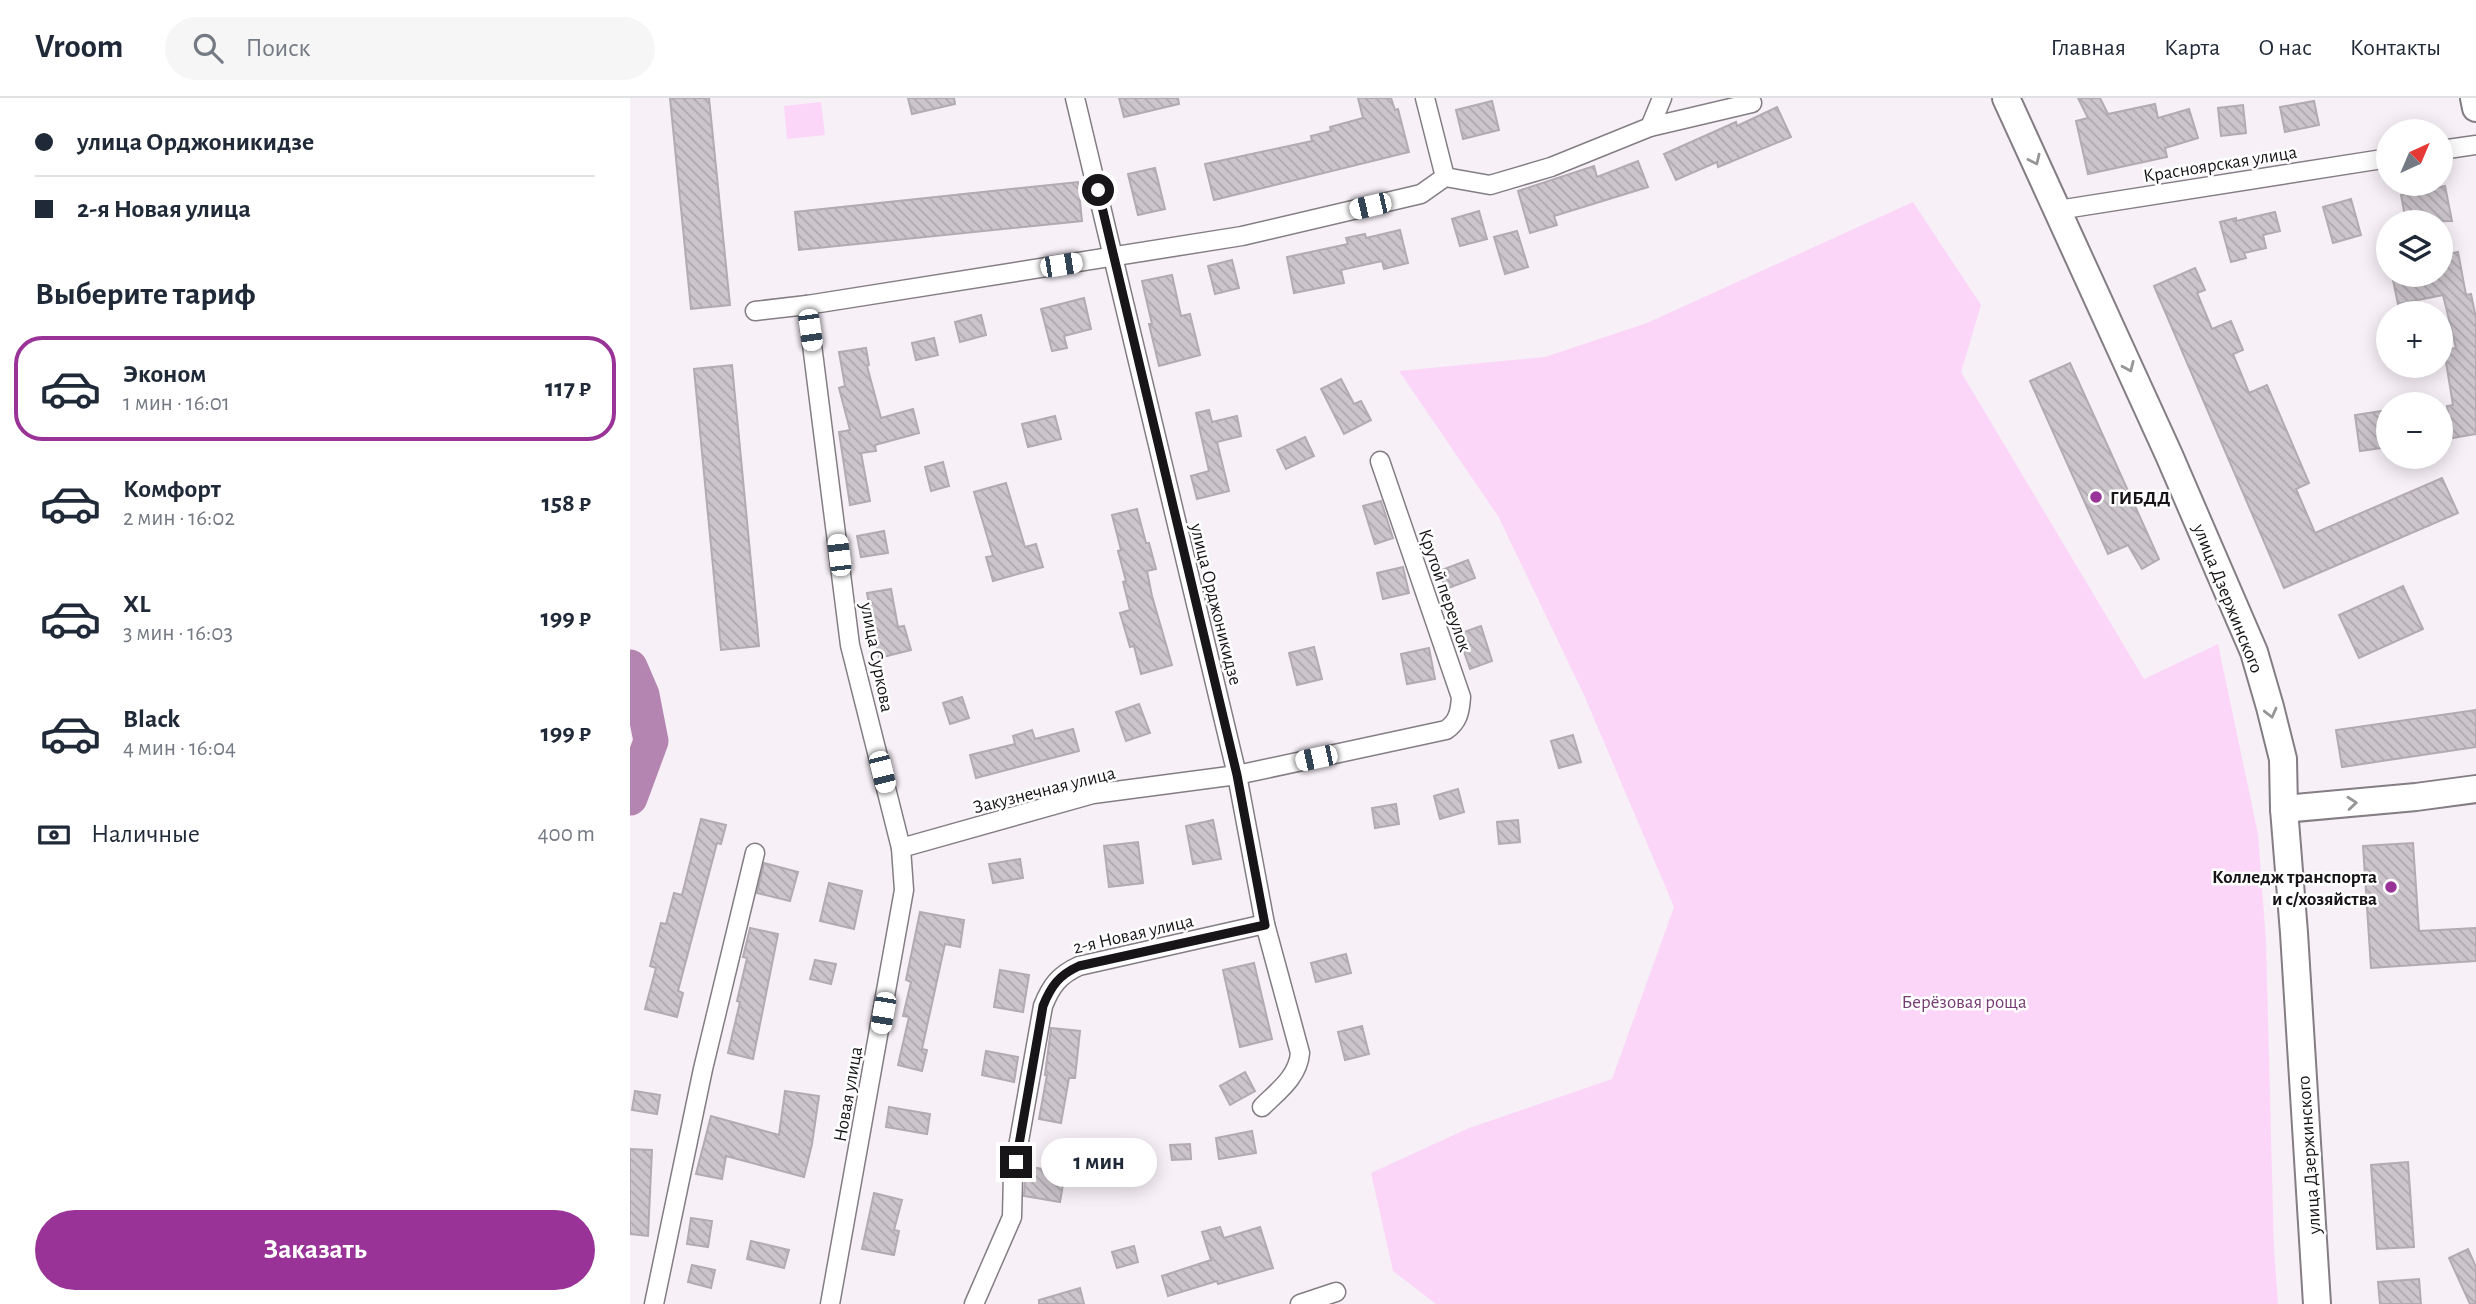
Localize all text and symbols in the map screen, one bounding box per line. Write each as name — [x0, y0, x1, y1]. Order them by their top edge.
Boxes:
search box — [165, 17, 655, 80]
icon: search — [189, 29, 227, 67]
text: Vroom — [35, 31, 123, 64]
text: Поиск — [245, 35, 310, 61]
text: Главная — [2051, 36, 2126, 60]
text: Карта — [2164, 36, 2220, 60]
text: О нас — [2258, 36, 2312, 60]
text: Контакты — [2350, 36, 2441, 60]
north arrow — [2376, 119, 2454, 196]
map controls — [2376, 119, 2453, 469]
text: улица Орджоникидзе — [77, 129, 314, 155]
street label: Красноярская улица — [2142, 143, 2299, 186]
one-way arrow — [2027, 153, 2041, 165]
route start — [1082, 174, 1114, 206]
car — [1348, 191, 1393, 221]
text: 2-я Новая улица — [77, 196, 251, 222]
button: layers — [2376, 210, 2453, 287]
car — [1039, 251, 1084, 279]
text: Выберите тариф — [35, 278, 256, 310]
button: + — [2376, 301, 2453, 378]
car — [797, 308, 824, 352]
icon: car — [39, 357, 102, 420]
one-way arrow — [2121, 360, 2135, 372]
text: Эконом — [123, 361, 206, 387]
text: 117 ₽ — [545, 375, 591, 401]
text: 1 мин · 16:01 — [123, 392, 230, 415]
button: − — [2376, 392, 2453, 469]
icon: car — [39, 472, 102, 535]
text: Комфорт — [123, 476, 221, 502]
marker: ГИБДД — [2088, 489, 2104, 505]
place label: ГИБДД — [2110, 489, 2170, 508]
text: 158 ₽ — [541, 490, 591, 516]
text: 2 мин · 16:02 — [123, 507, 235, 530]
street label: улица Дзержинского — [2189, 520, 2266, 676]
street label: улица Орджоникидзе — [1186, 521, 1245, 687]
street label: Крутой переулок — [1415, 527, 1475, 655]
car — [827, 533, 852, 577]
icon: car — [39, 587, 102, 650]
text: XL — [123, 591, 150, 617]
street label: улица Суркова — [856, 600, 897, 714]
text: 199 ₽ — [540, 605, 591, 631]
text: 3 мин · 16:03 — [123, 622, 233, 645]
icon: car — [39, 702, 102, 765]
text: Black — [123, 706, 180, 732]
one-way arrow — [2263, 707, 2277, 719]
text: 199 ₽ — [540, 720, 591, 746]
text: 4 мин · 16:04 — [123, 737, 236, 760]
car — [1294, 743, 1339, 773]
car — [867, 749, 898, 795]
street label: Закузнечная улица — [971, 764, 1118, 817]
one-way arrow — [2346, 796, 2357, 811]
icon: cash — [35, 816, 73, 854]
text: Наличные — [91, 821, 200, 847]
text: 400 m — [537, 823, 595, 846]
place label: Колледж транспорта и с/хозяйства — [2212, 868, 2377, 909]
marker: Колледж транспорта и с/хозяйства — [2383, 879, 2399, 895]
street label: 2-я Новая улица — [1071, 911, 1196, 958]
car — [870, 990, 897, 1036]
park label: Берёзовая роща — [1901, 993, 2027, 1012]
street label: Новая улица — [831, 1045, 866, 1144]
street label: улица Дзержинского — [2294, 1075, 2325, 1236]
callout: 1 мин — [1040, 1138, 1156, 1186]
route end — [1000, 1146, 1032, 1178]
text: 1 мин — [1073, 1151, 1125, 1174]
button: Заказать — [35, 1210, 595, 1290]

